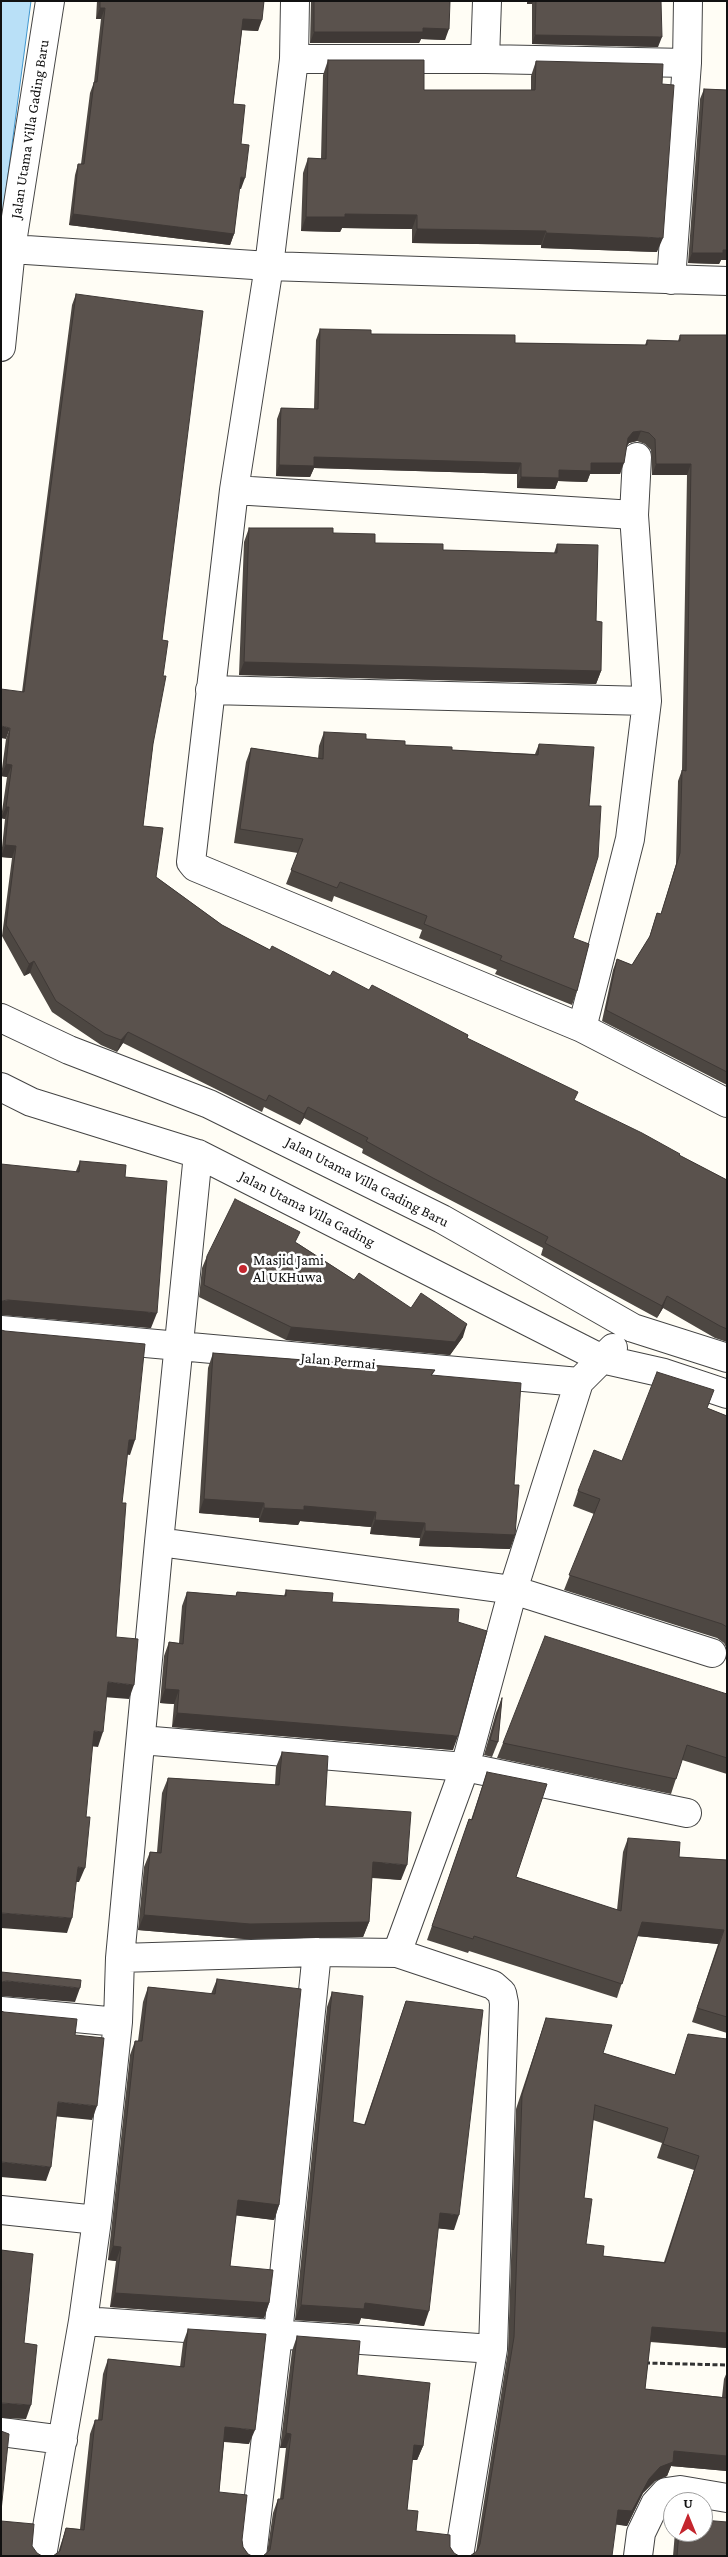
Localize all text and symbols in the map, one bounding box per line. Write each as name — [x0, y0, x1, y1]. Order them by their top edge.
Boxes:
street label: Jalan Utama Villa Gading Baru — [7, 38, 53, 220]
street label: Jalan Utama Villa Gading Baru — [282, 1133, 452, 1231]
street label: Jalan Utama Villa Gading — [236, 1167, 378, 1251]
place label: Masjid Jami Al UKHuwa — [253, 1251, 324, 1286]
marker: Masjid Jami Al UKHuwa — [237, 1263, 249, 1275]
street label: Jalan Permai — [300, 1349, 376, 1373]
north arrow — [663, 2492, 713, 2542]
text: U — [683, 2495, 693, 2511]

